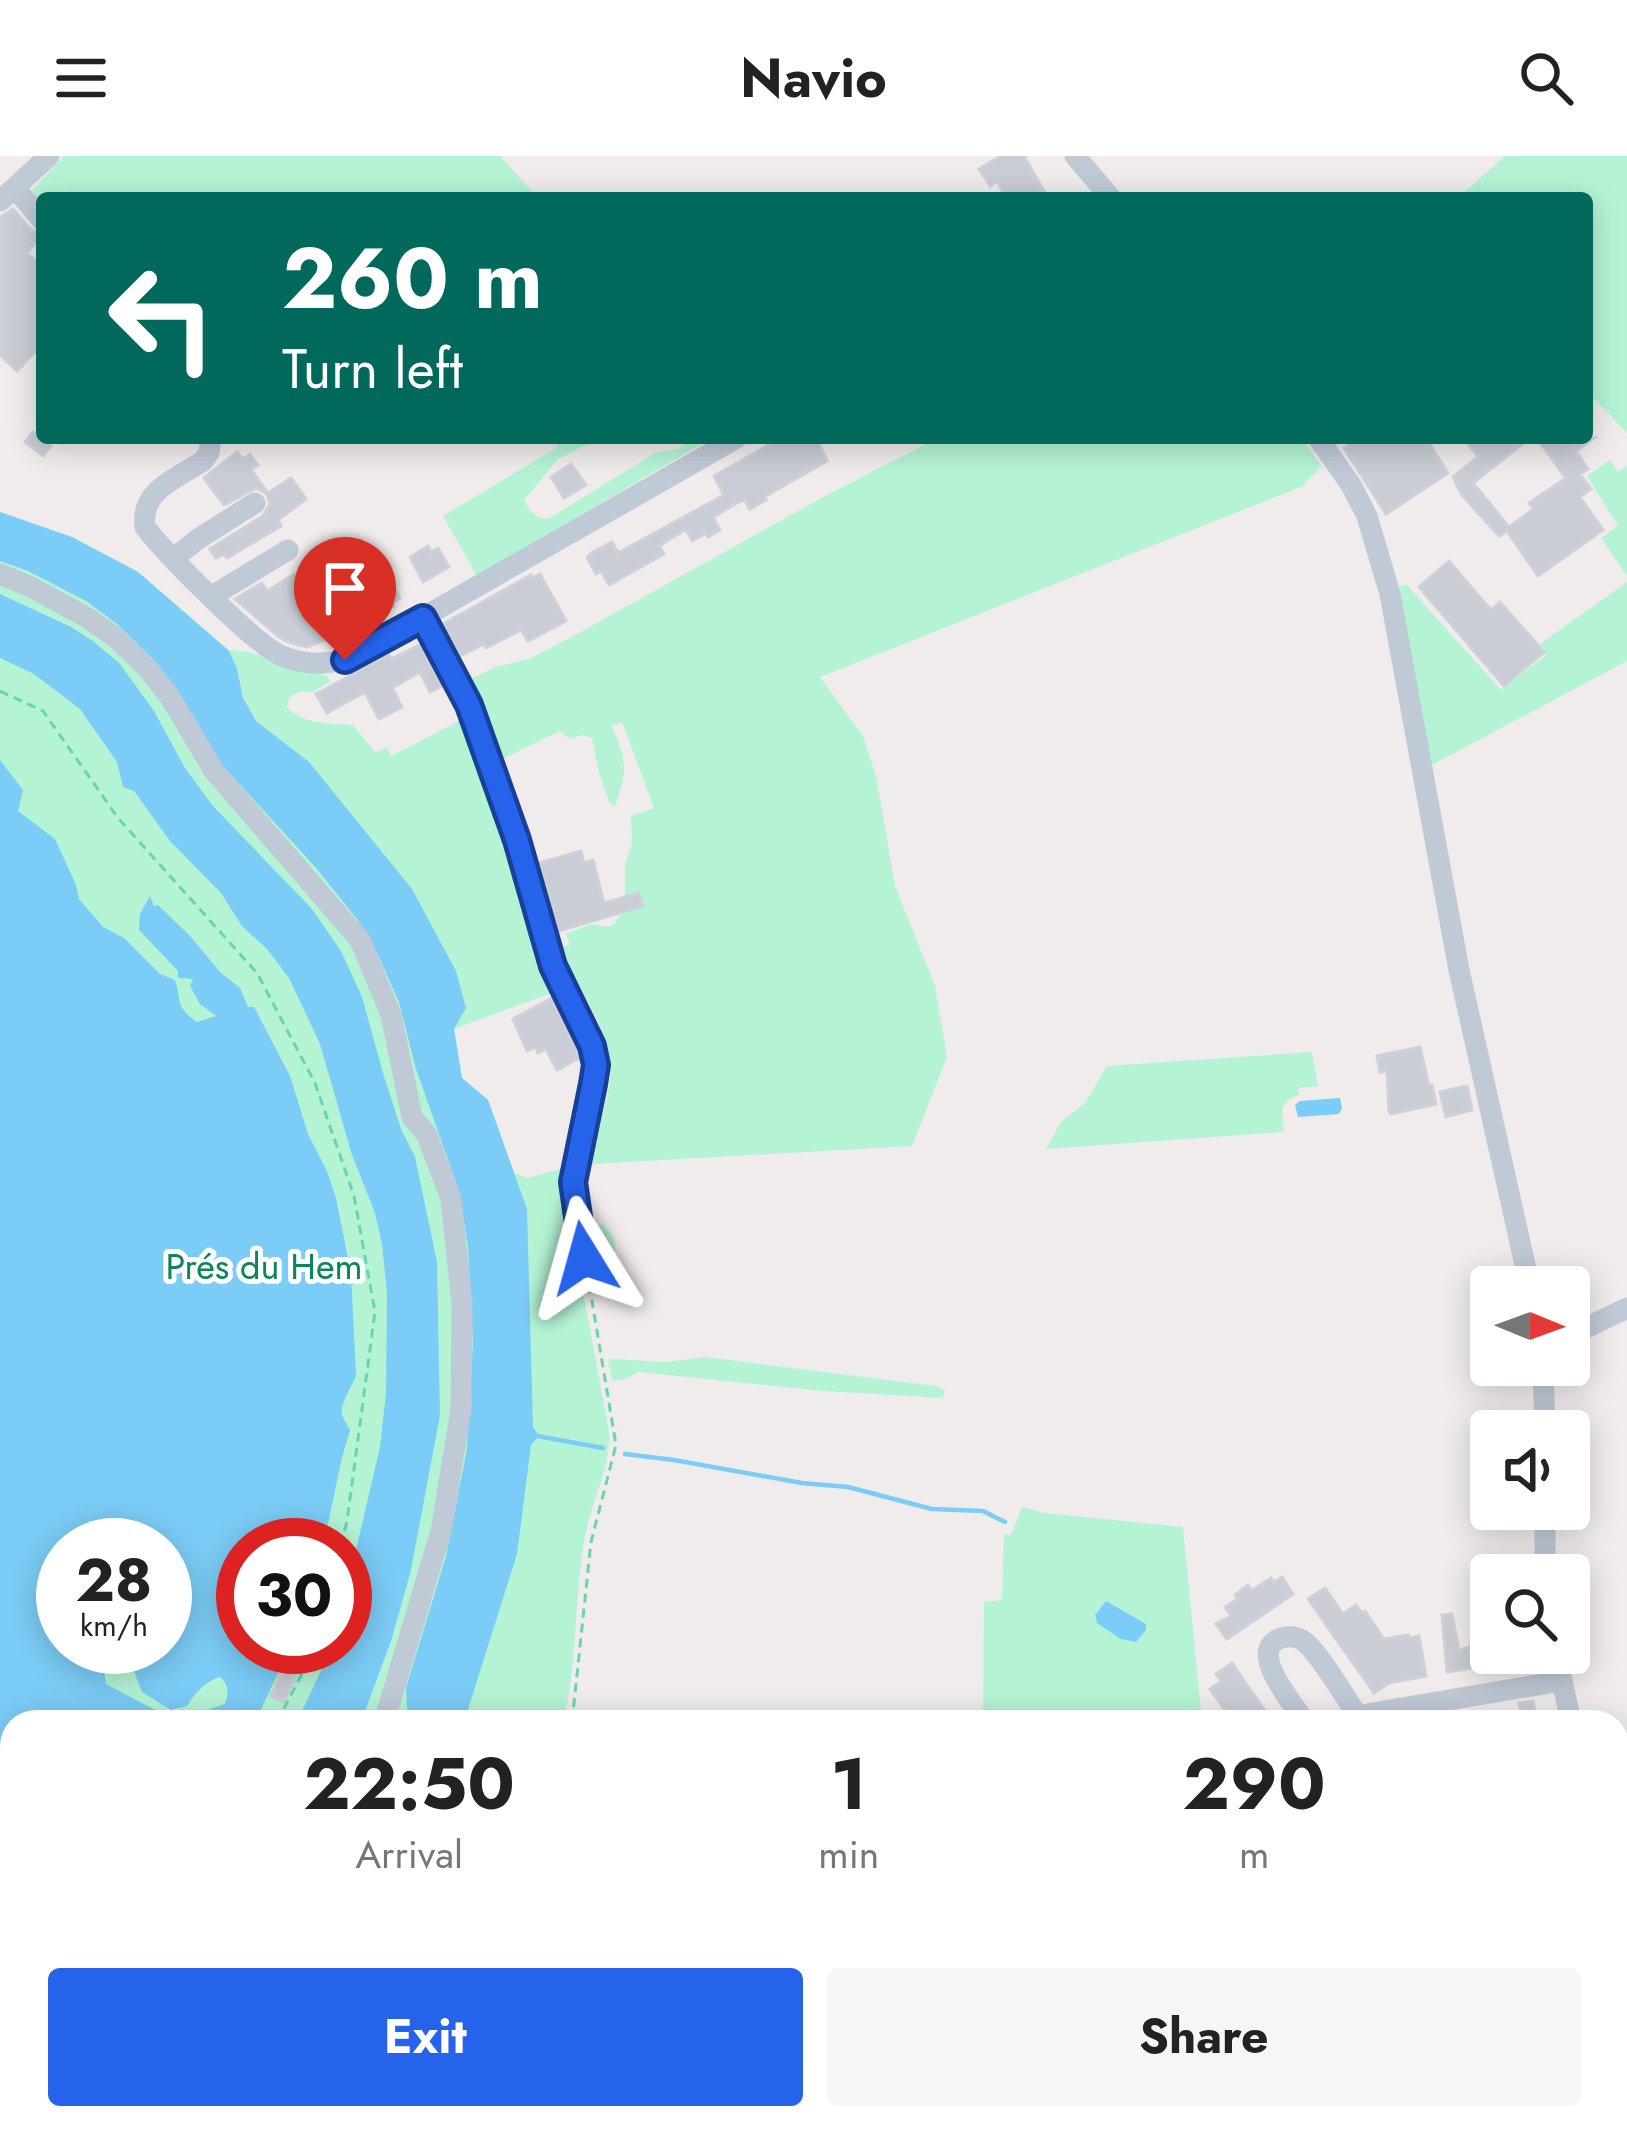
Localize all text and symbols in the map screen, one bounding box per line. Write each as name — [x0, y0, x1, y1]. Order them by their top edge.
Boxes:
text: Navio — [740, 39, 887, 117]
icon: menu — [48, 45, 114, 111]
icon: search — [1513, 45, 1579, 111]
text: 260 m — [282, 218, 543, 340]
icon: left — [84, 240, 240, 396]
text: Turn left — [282, 330, 463, 408]
pin — [294, 537, 396, 660]
icon: arrive — [312, 555, 378, 621]
position arrow — [521, 1195, 647, 1321]
park label: Prés du Hem — [165, 1240, 363, 1292]
north arrow — [1470, 1266, 1590, 1386]
map controls — [1470, 1266, 1590, 1674]
button: sound — [1470, 1410, 1590, 1530]
speed limit sign: 30 — [216, 1518, 372, 1674]
text: 28 — [76, 1537, 152, 1624]
button: search — [1470, 1554, 1590, 1674]
text: km/h — [80, 1604, 148, 1647]
text: 22:50 — [303, 1732, 515, 1836]
text: 1 — [830, 1732, 867, 1836]
text: 290 — [1183, 1732, 1326, 1836]
text: Arrival — [355, 1826, 463, 1883]
text: min — [818, 1826, 879, 1883]
text: m — [1239, 1826, 1269, 1883]
button: Exit — [48, 1968, 803, 2106]
button: Share — [827, 1968, 1581, 2106]

